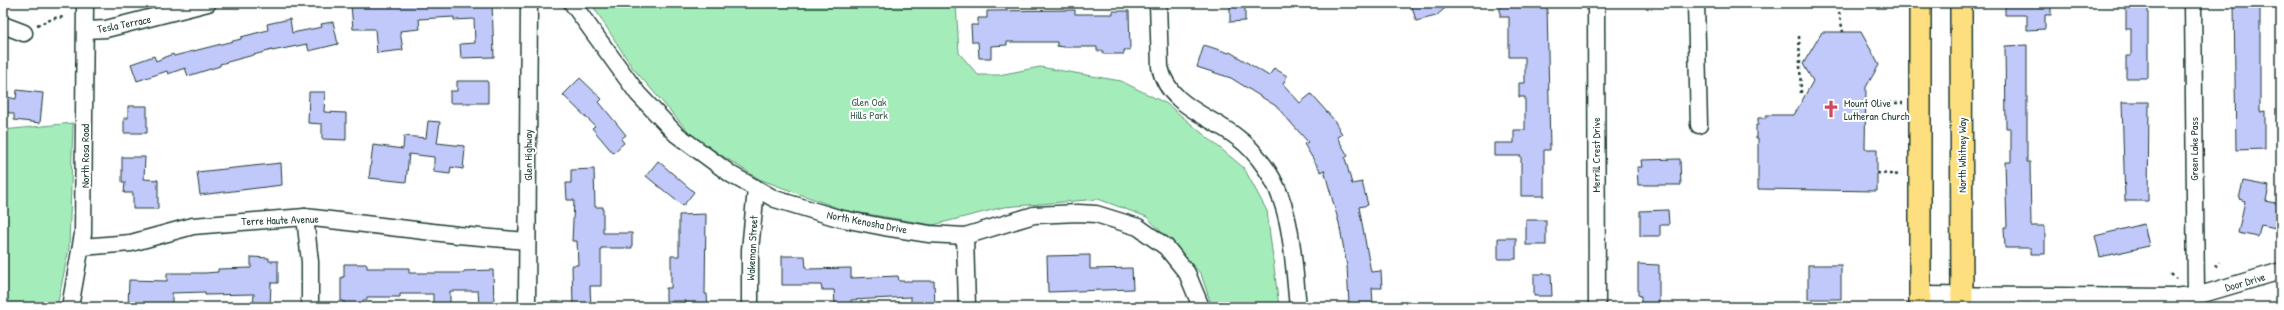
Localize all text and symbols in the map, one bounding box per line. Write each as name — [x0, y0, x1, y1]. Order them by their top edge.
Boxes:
street label: Tesla Terrace — [96, 12, 153, 36]
park label: Glen Oak Hills Park — [850, 95, 888, 122]
place label: Mount Olive Lutheran Church — [1844, 96, 1910, 123]
church icon: Mount Olive Lutheran Church — [1821, 99, 1841, 119]
street label: Merrill Crest Drive — [1589, 117, 1603, 193]
street label: North Whitney Way — [1955, 117, 1969, 193]
street label: Green Lake Pass — [2187, 117, 2201, 181]
street label: North Rosa Road — [78, 123, 92, 188]
street label: Glen Highway — [521, 129, 535, 181]
street label: North Kenosha Drive — [826, 207, 909, 237]
street label: Terre Haute Avenue — [241, 212, 320, 228]
street label: Wakeman Street — [743, 215, 761, 281]
street label: Door Drive — [2223, 269, 2267, 294]

